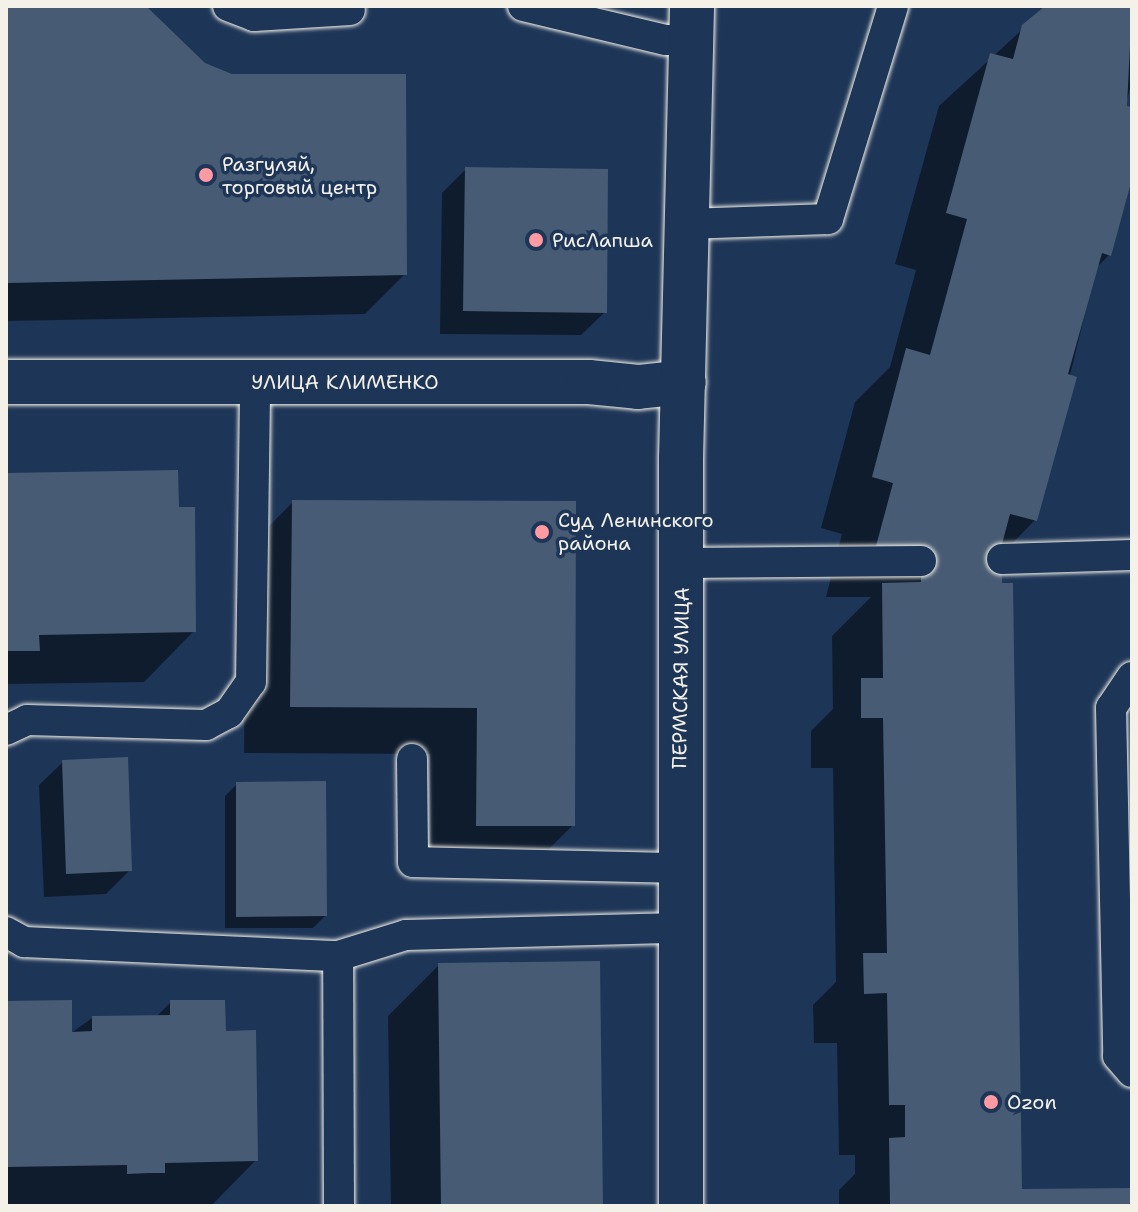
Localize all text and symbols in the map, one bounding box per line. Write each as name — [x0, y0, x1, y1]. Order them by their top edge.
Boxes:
place label: Разгуляй, торговый центр — [222, 152, 377, 199]
marker: Разгуляй, торговый центр — [197, 166, 215, 184]
place label: РисЛапша — [552, 228, 653, 252]
marker: РисЛапша — [527, 231, 545, 249]
street label: УЛИЦА КЛИМЕНКО — [251, 370, 439, 394]
place label: Суд Ленинского района — [558, 508, 714, 555]
marker: Суд Ленинского района — [533, 523, 551, 541]
street label: ПЕРМСКАЯ УЛИЦА — [667, 587, 695, 769]
place label: Ozon — [1007, 1090, 1057, 1114]
marker: Ozon — [982, 1093, 1000, 1111]

